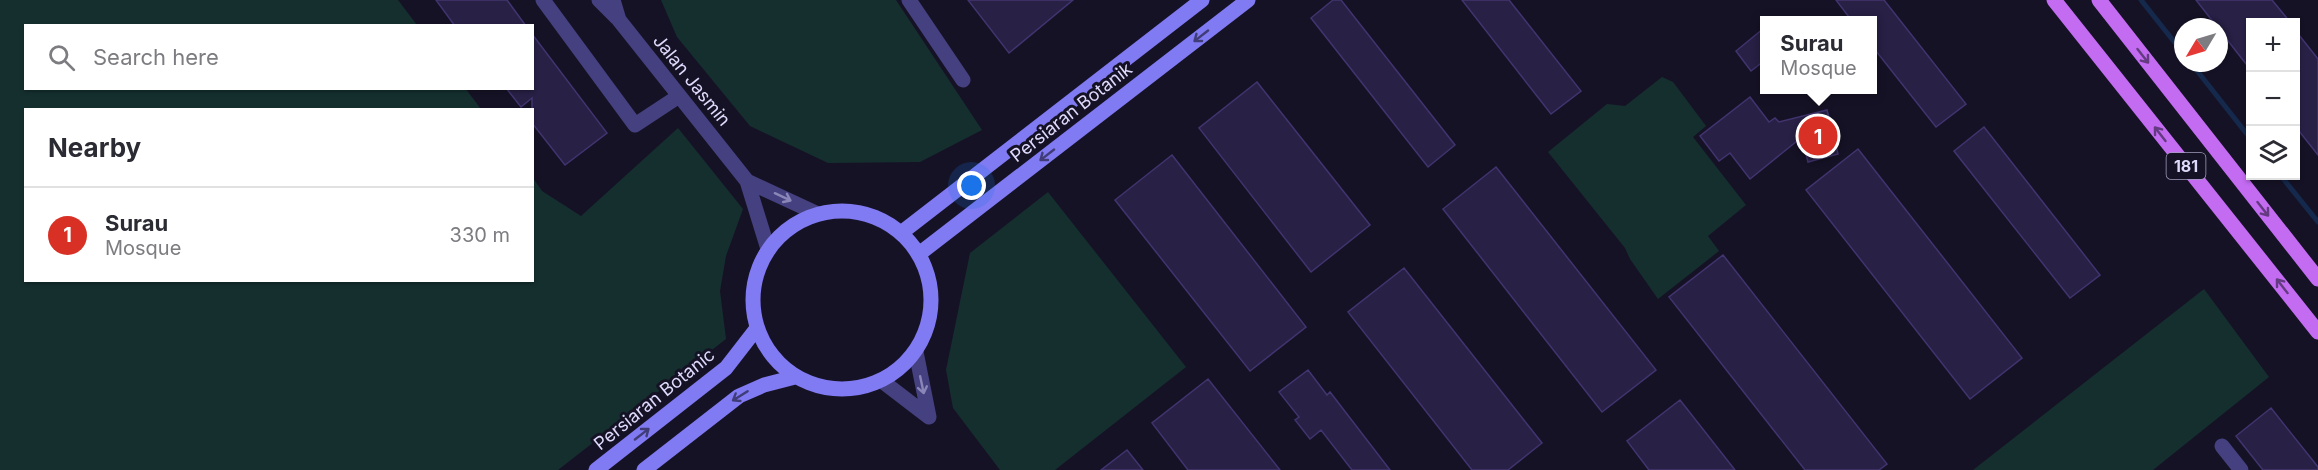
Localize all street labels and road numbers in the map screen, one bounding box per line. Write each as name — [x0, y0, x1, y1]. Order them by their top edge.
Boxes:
street label: Jalan Jasmin — [649, 30, 735, 130]
street label: Persiaran Botanik — [1006, 58, 1136, 166]
road number: 181 — [2166, 153, 2206, 179]
street label: Persiaran Botanic — [589, 344, 719, 454]

